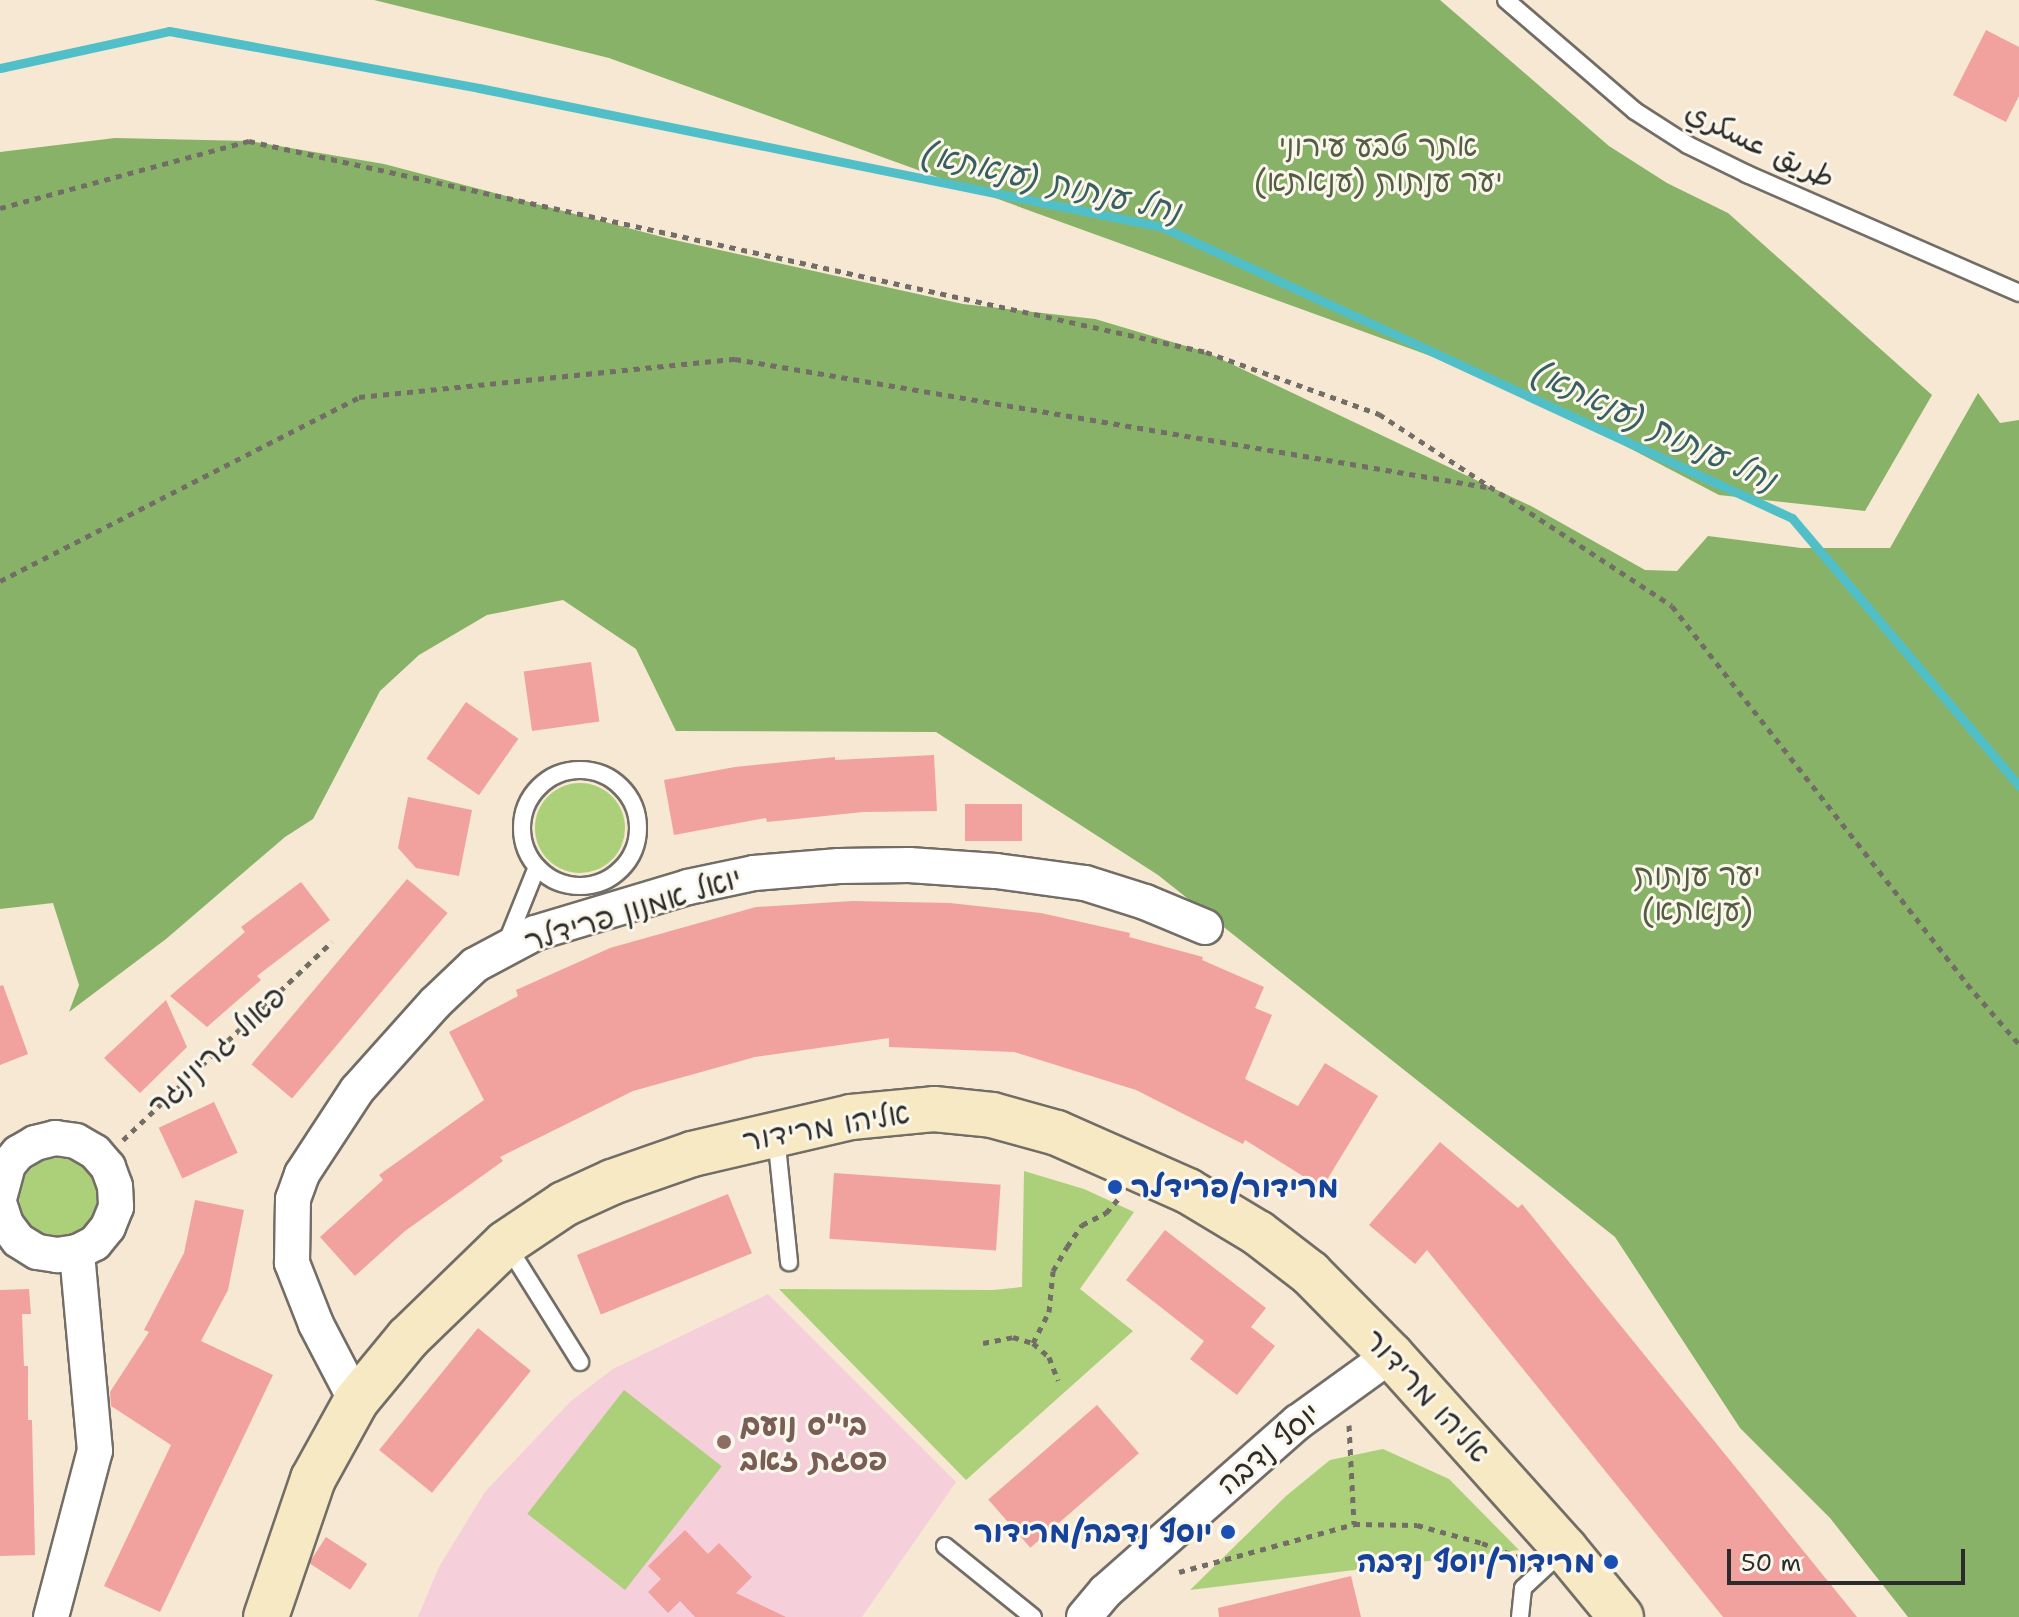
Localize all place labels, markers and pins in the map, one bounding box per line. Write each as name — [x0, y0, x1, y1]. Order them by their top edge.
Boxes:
place label: מרידור/פרידלר — [1131, 1169, 1339, 1205]
marker: מרידור/פרידלר — [1106, 1178, 1124, 1196]
place label: בי"ס נועם פסגת זאב — [740, 1407, 888, 1478]
marker: בי"ס נועם פסגת זאב — [715, 1433, 733, 1451]
place label: יוסף נדבה/מרידור — [974, 1514, 1212, 1550]
marker: יוסף נדבה/מרידור — [1219, 1523, 1237, 1541]
place label: מרידור/יוסף נדבה — [1357, 1544, 1595, 1580]
marker: מרידור/יוסף נדבה — [1602, 1553, 1620, 1571]

